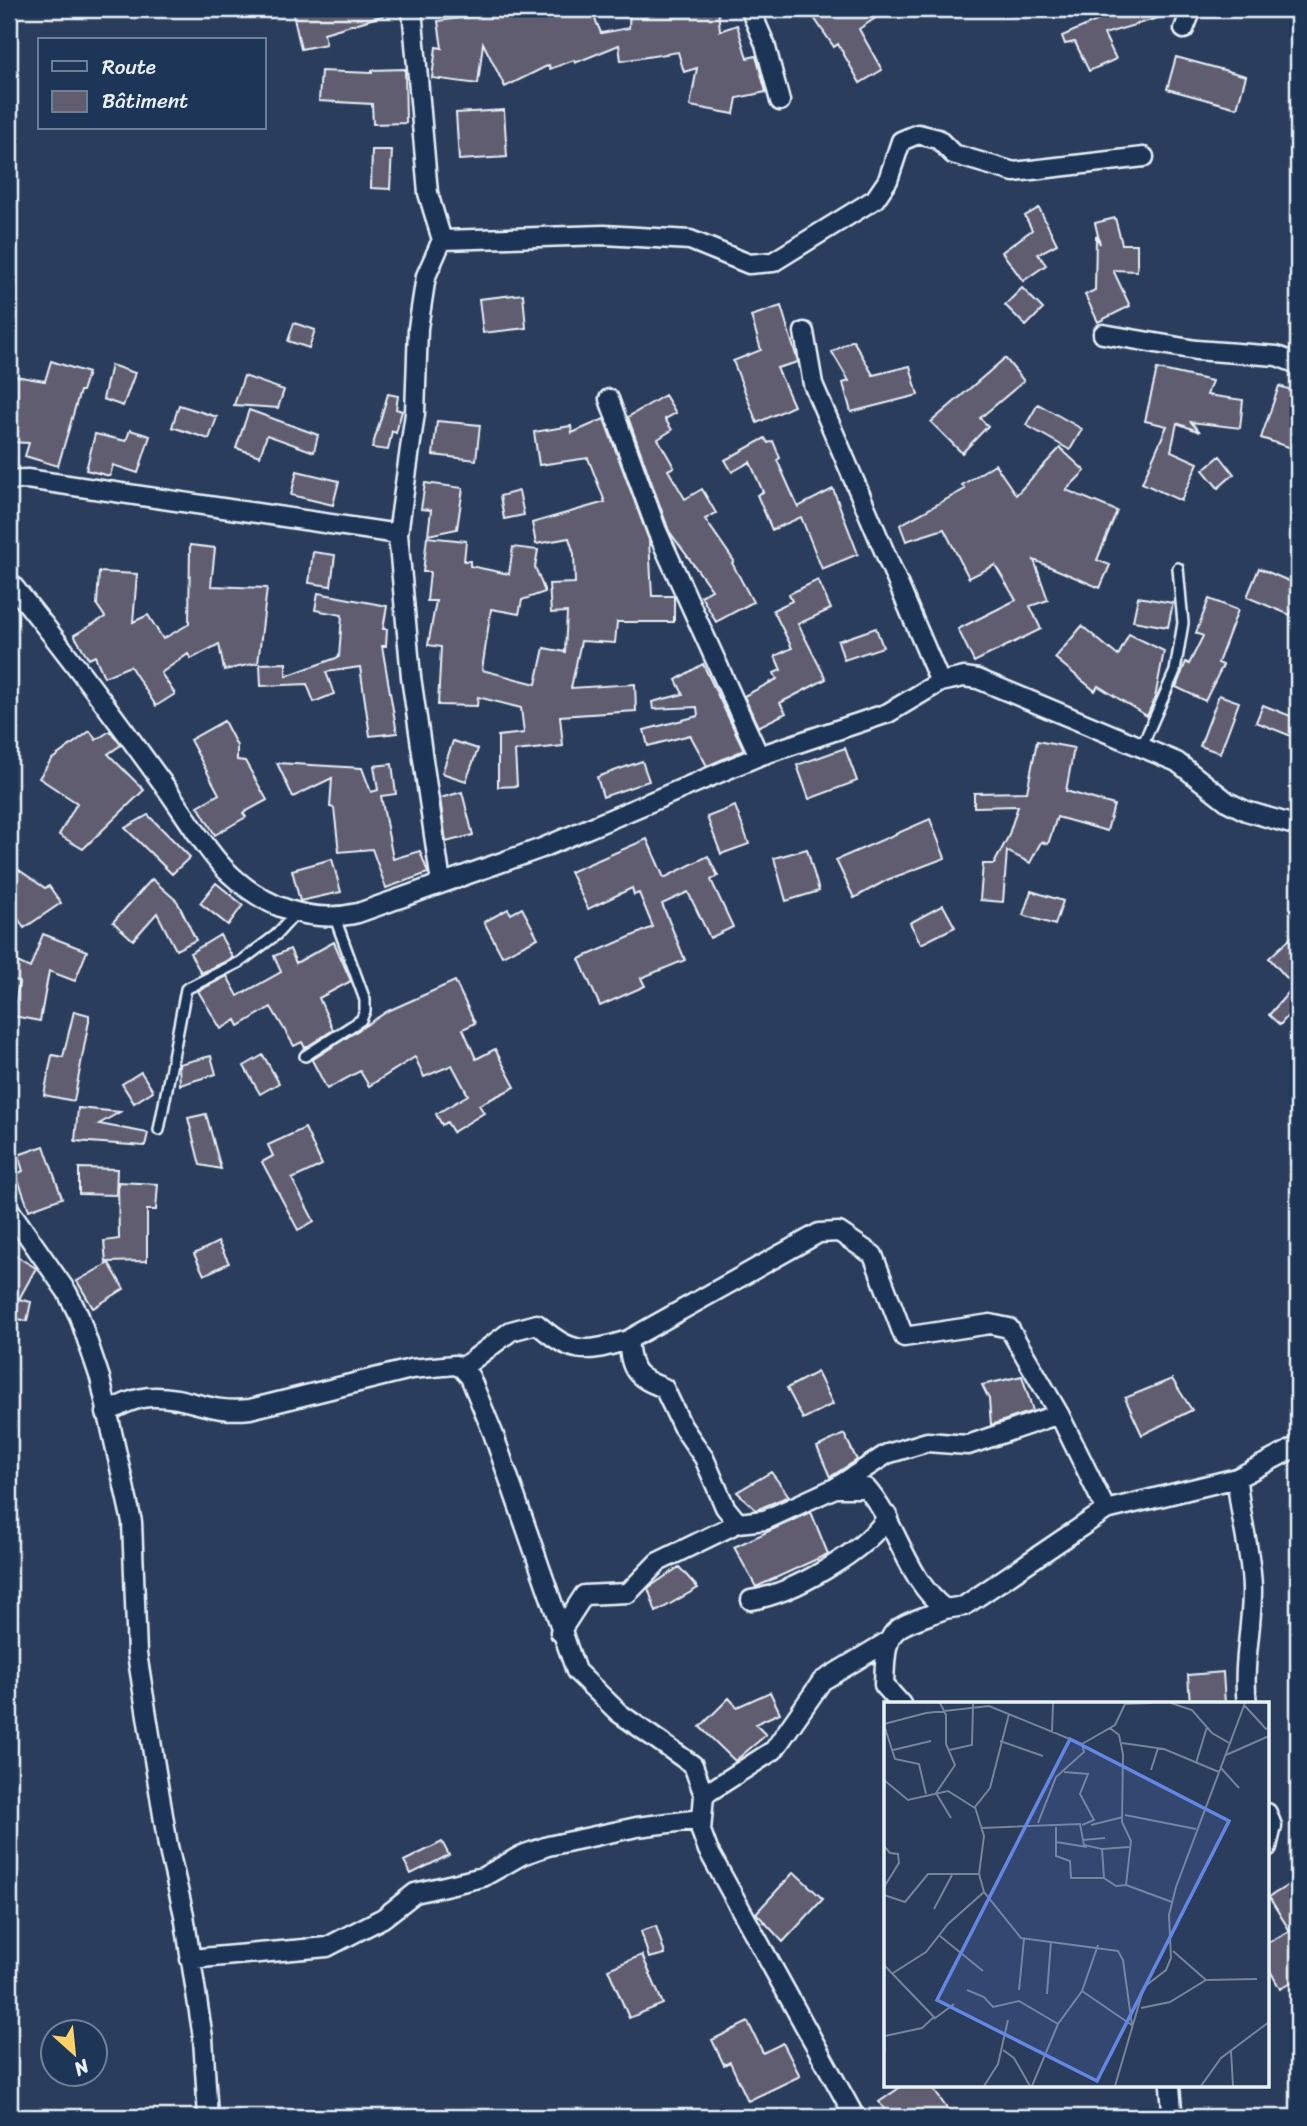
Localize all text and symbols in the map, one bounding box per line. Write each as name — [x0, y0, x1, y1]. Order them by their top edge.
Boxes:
legend — [38, 38, 266, 130]
text: Route — [102, 48, 156, 86]
text: Bâtiment — [102, 82, 188, 120]
inset map — [884, 1702, 1268, 2088]
north arrow — [38, 2018, 108, 2088]
text: N — [67, 2050, 96, 2086]

